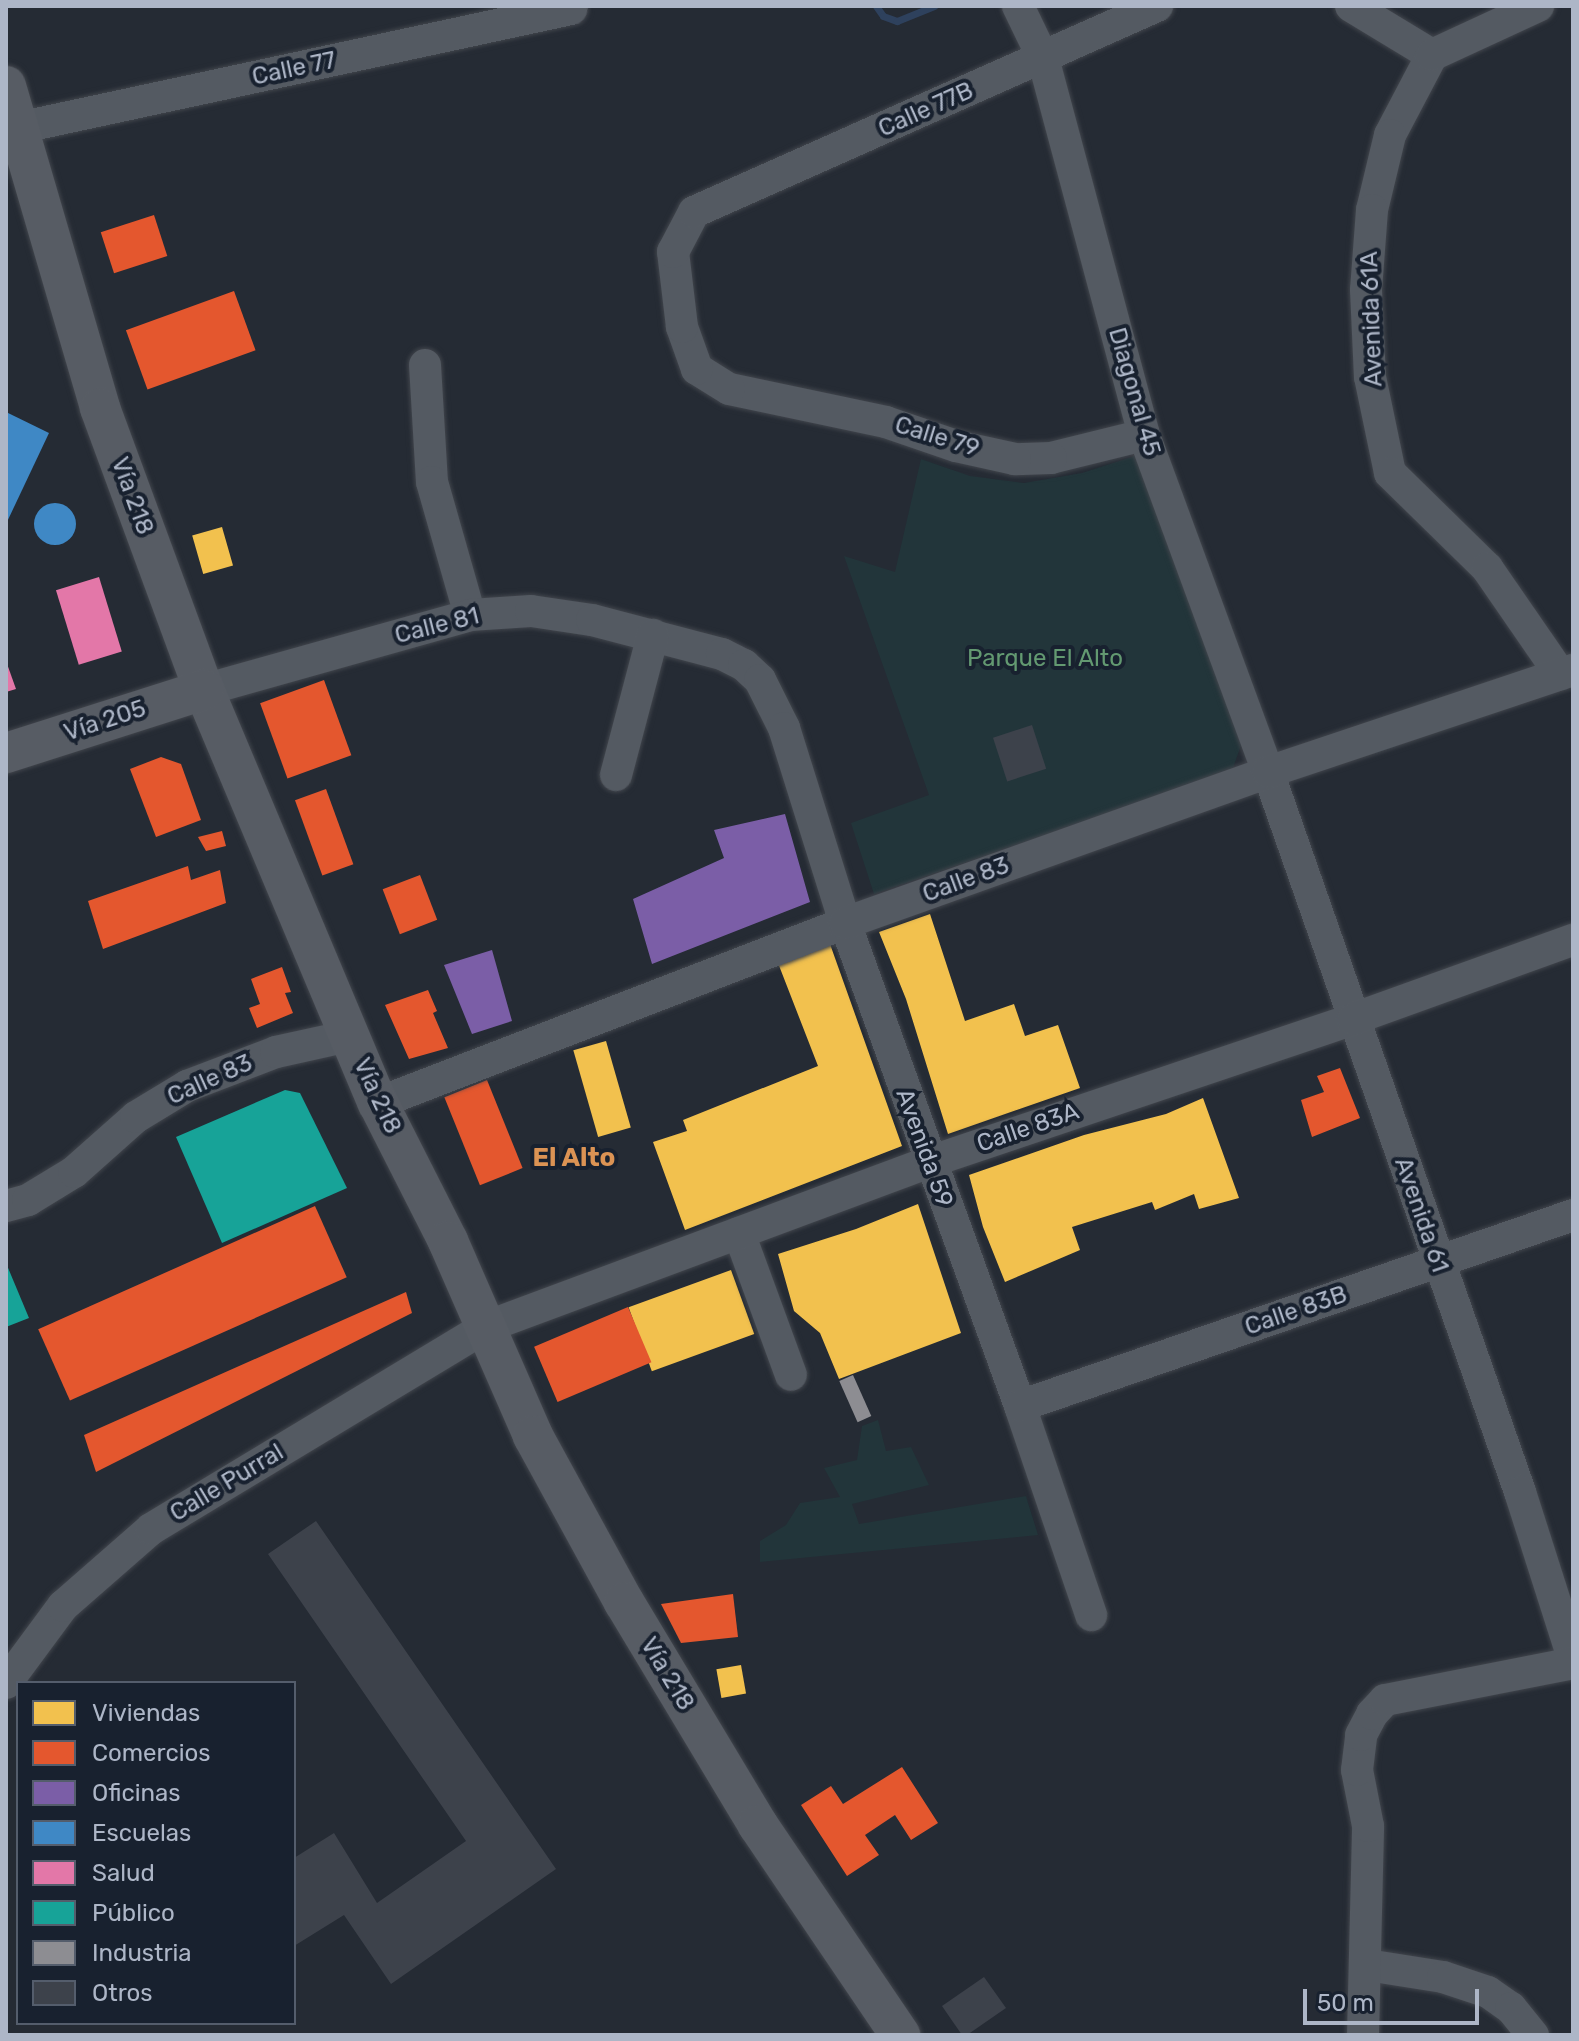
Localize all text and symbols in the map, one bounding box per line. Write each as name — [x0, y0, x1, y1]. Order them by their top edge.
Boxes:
street label: Calle 77 — [250, 46, 338, 92]
street label: Calle 77B — [874, 76, 978, 144]
street label: Avenida 61A — [1355, 251, 1389, 387]
street label: Diagonal 45 — [1102, 324, 1166, 460]
street label: Calle 79 — [891, 411, 983, 463]
street label: Vía 218 — [105, 453, 159, 539]
street label: Calle 81 — [392, 602, 482, 650]
park label: Parque El Alto — [967, 645, 1123, 673]
street label: Vía 205 — [61, 694, 149, 748]
street label: Calle 83 — [919, 851, 1013, 909]
street label: Calle 83 — [163, 1049, 257, 1111]
street label: Vía 218 — [347, 1054, 407, 1138]
street label: Avenida 59 — [889, 1085, 959, 1211]
street label: Calle 83A — [973, 1097, 1083, 1159]
district label: El Alto — [532, 1142, 616, 1174]
street label: Avenida 61 — [1388, 1154, 1454, 1276]
street label: Calle 83B — [1241, 1280, 1351, 1342]
street label: Calle Purral — [165, 1438, 289, 1528]
street label: Vía 218 — [634, 1632, 700, 1716]
legend — [16, 1681, 296, 2025]
text: Viviendas — [92, 1699, 200, 1727]
text: Comercios — [92, 1739, 211, 1767]
text: Oficinas — [92, 1779, 181, 1807]
text: Escuelas — [92, 1819, 191, 1847]
text: Salud — [92, 1859, 155, 1887]
text: Público — [92, 1899, 175, 1927]
text: Industria — [92, 1939, 192, 1967]
scale bar — [1307, 1973, 1483, 2023]
text: Otros — [92, 1979, 153, 2007]
text: 50 m — [1317, 1989, 1374, 2017]

